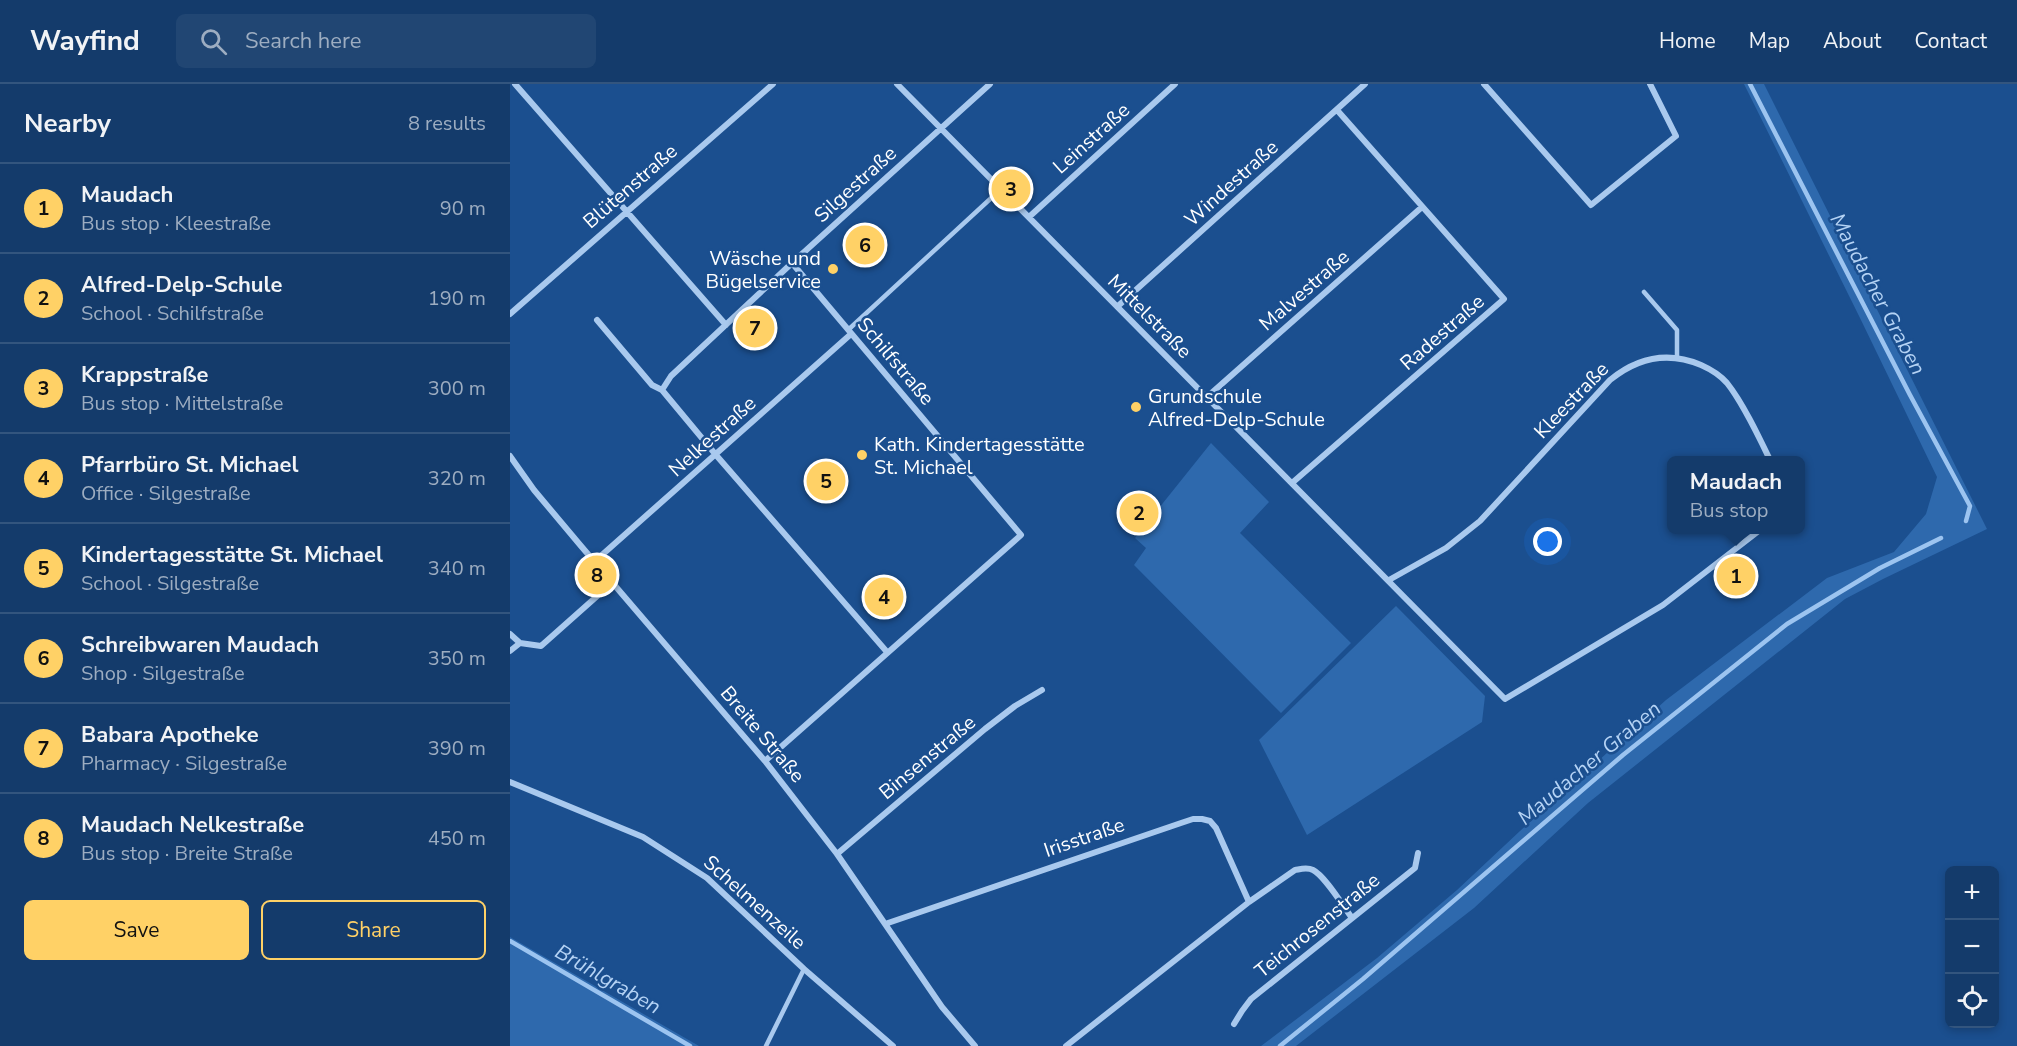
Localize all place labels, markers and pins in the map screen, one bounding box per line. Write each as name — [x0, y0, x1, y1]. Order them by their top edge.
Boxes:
pin: 3 — [992, 166, 1030, 212]
pin: 6 — [846, 222, 884, 268]
place label: Wäsche und Bügelservice — [705, 245, 821, 295]
marker: Wäsche und Bügelservice — [826, 262, 840, 276]
pin: 7 — [736, 306, 774, 350]
place label: Grundschule Alfred-Delp-Schule — [1148, 383, 1325, 433]
marker: Grundschule Alfred-Delp-Schule — [1129, 400, 1143, 414]
place label: Kath. Kindertagesstätte St. Michael — [874, 431, 1085, 481]
marker: Kath. Kindertagesstätte St. Michael — [855, 448, 869, 462]
pin: 5 — [806, 458, 846, 504]
pin: 2 — [1120, 490, 1158, 536]
pin: 8 — [578, 552, 616, 598]
pin: 1 — [1716, 554, 1756, 598]
pin: 4 — [864, 574, 904, 620]

